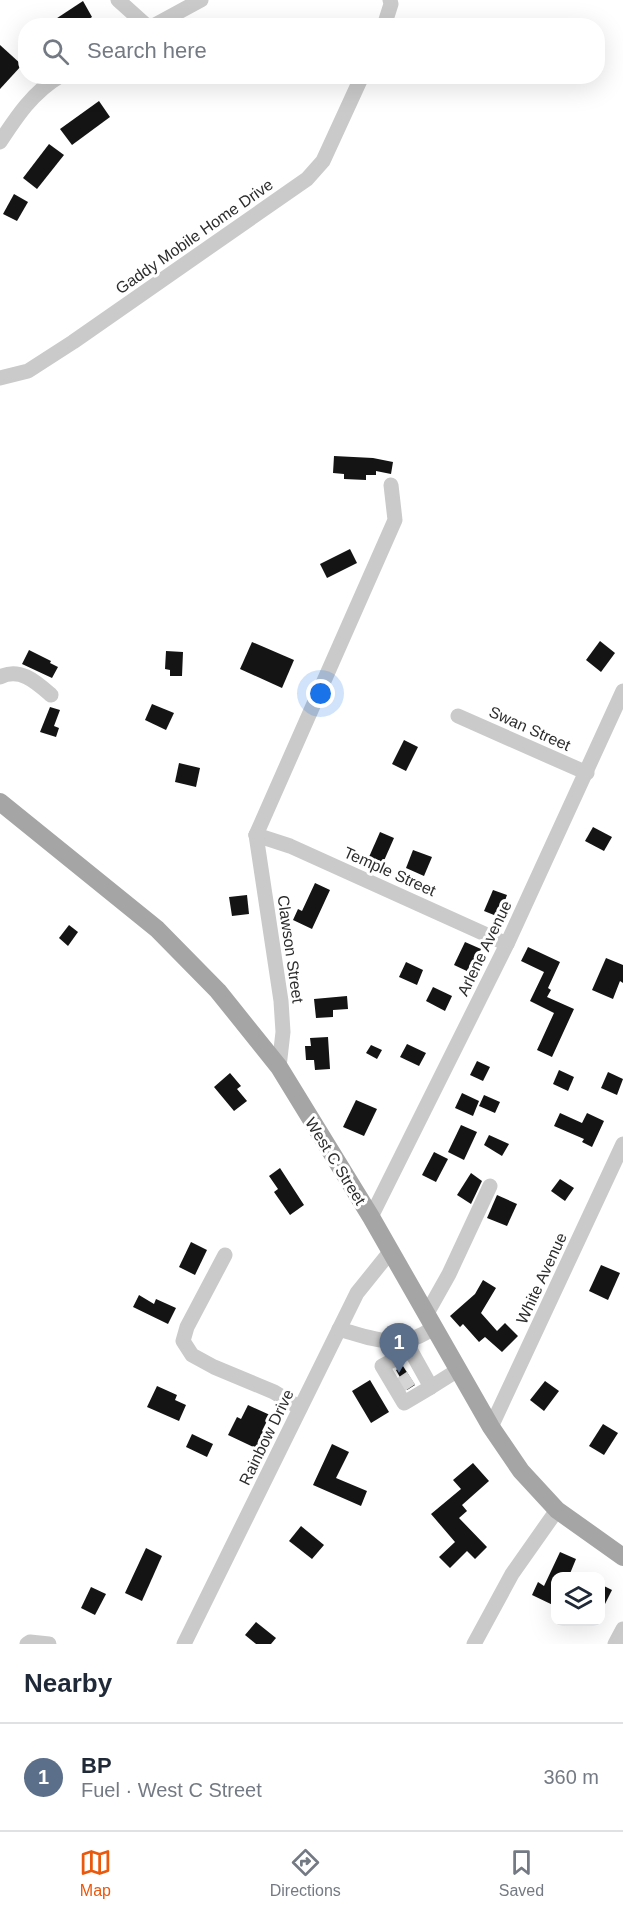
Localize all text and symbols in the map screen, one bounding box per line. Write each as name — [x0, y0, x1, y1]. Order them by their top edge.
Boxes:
search box — [18, 18, 605, 84]
icon: search — [39, 35, 72, 68]
text: Search here — [87, 38, 207, 63]
street label: Gaddy Mobile Home Drive — [113, 176, 276, 297]
your location — [306, 679, 335, 708]
street label: Swan Street — [487, 703, 574, 754]
street label: Temple Street — [341, 844, 439, 900]
street label: Clawson Street — [275, 894, 307, 1005]
street label: Arlene Avenue — [454, 898, 515, 999]
street label: West C Street — [302, 1115, 369, 1208]
street label: White Avenue — [513, 1230, 570, 1326]
pin: 1 — [380, 1324, 418, 1373]
street label: Rainbow Drive — [236, 1387, 297, 1488]
map controls — [551, 1572, 605, 1626]
button: layers — [551, 1572, 605, 1626]
text: Nearby — [24, 1668, 112, 1698]
text: BP — [81, 1753, 112, 1778]
text: 1 — [38, 1766, 49, 1788]
text: 360 m — [543, 1766, 599, 1788]
text: Fuel · West C Street — [81, 1779, 262, 1801]
tab: Map — [79, 1846, 112, 1900]
tab: Directions — [270, 1846, 341, 1900]
tab: Saved — [499, 1846, 544, 1900]

